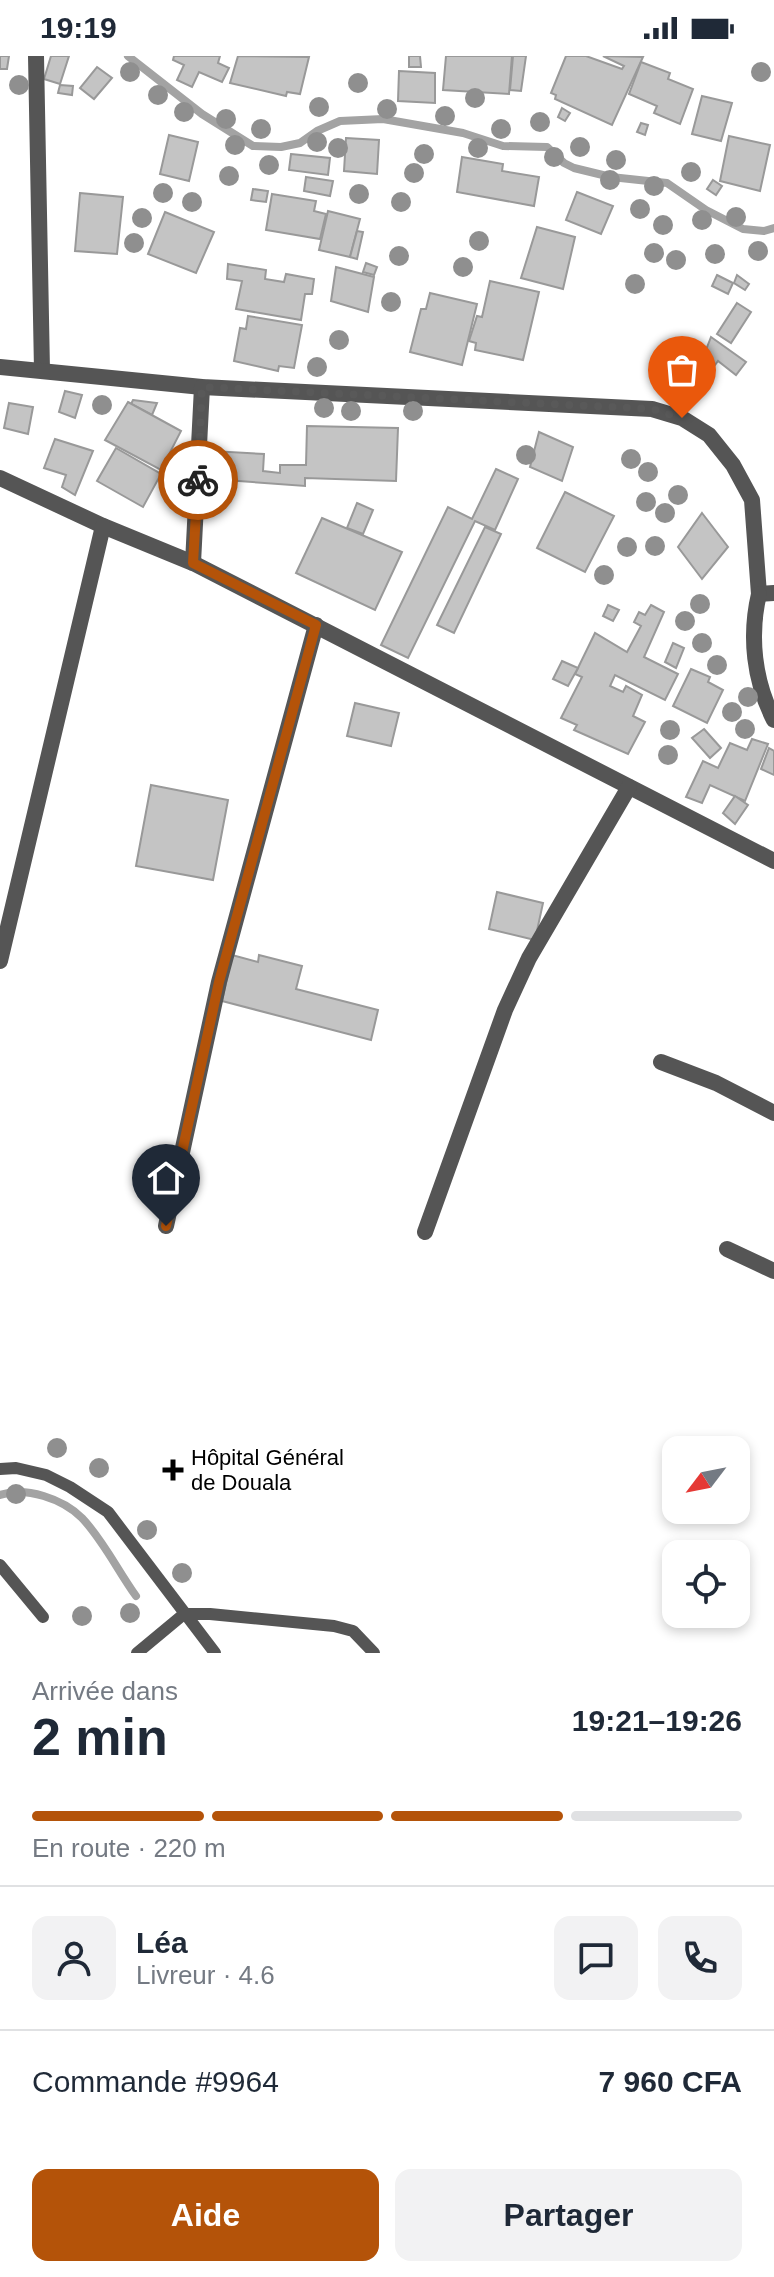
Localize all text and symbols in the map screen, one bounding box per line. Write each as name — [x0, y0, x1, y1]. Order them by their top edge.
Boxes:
text: 19:19 — [40, 11, 117, 44]
pin — [648, 336, 716, 418]
icon: bag — [660, 348, 704, 392]
courier — [158, 440, 238, 520]
icon: bike — [176, 458, 220, 502]
pin — [132, 1144, 200, 1226]
icon: home — [144, 1156, 188, 1200]
north arrow — [662, 1436, 750, 1524]
map controls — [662, 1436, 750, 1628]
place label: Hôpital Général de Douala — [191, 1445, 344, 1495]
marker: Hôpital Général de Douala — [162, 1459, 184, 1481]
button: locate — [662, 1540, 750, 1628]
text: Arrivée dans — [32, 1676, 178, 1706]
text: 19:21–19:26 — [572, 1704, 742, 1737]
text: 2 min — [32, 1708, 168, 1766]
text: En route · 220 m — [32, 1833, 226, 1863]
button: person — [32, 1916, 116, 2000]
button: chat — [554, 1916, 638, 2000]
button: phone — [658, 1916, 742, 2000]
text: Léa — [136, 1926, 188, 1959]
text: Livreur · 4.6 — [136, 1960, 275, 1990]
text: Commande #9964 — [32, 2065, 279, 2098]
text: 7 960 CFA — [599, 2065, 742, 2098]
button: Aide — [32, 2169, 379, 2261]
button: Partager — [395, 2169, 742, 2261]

